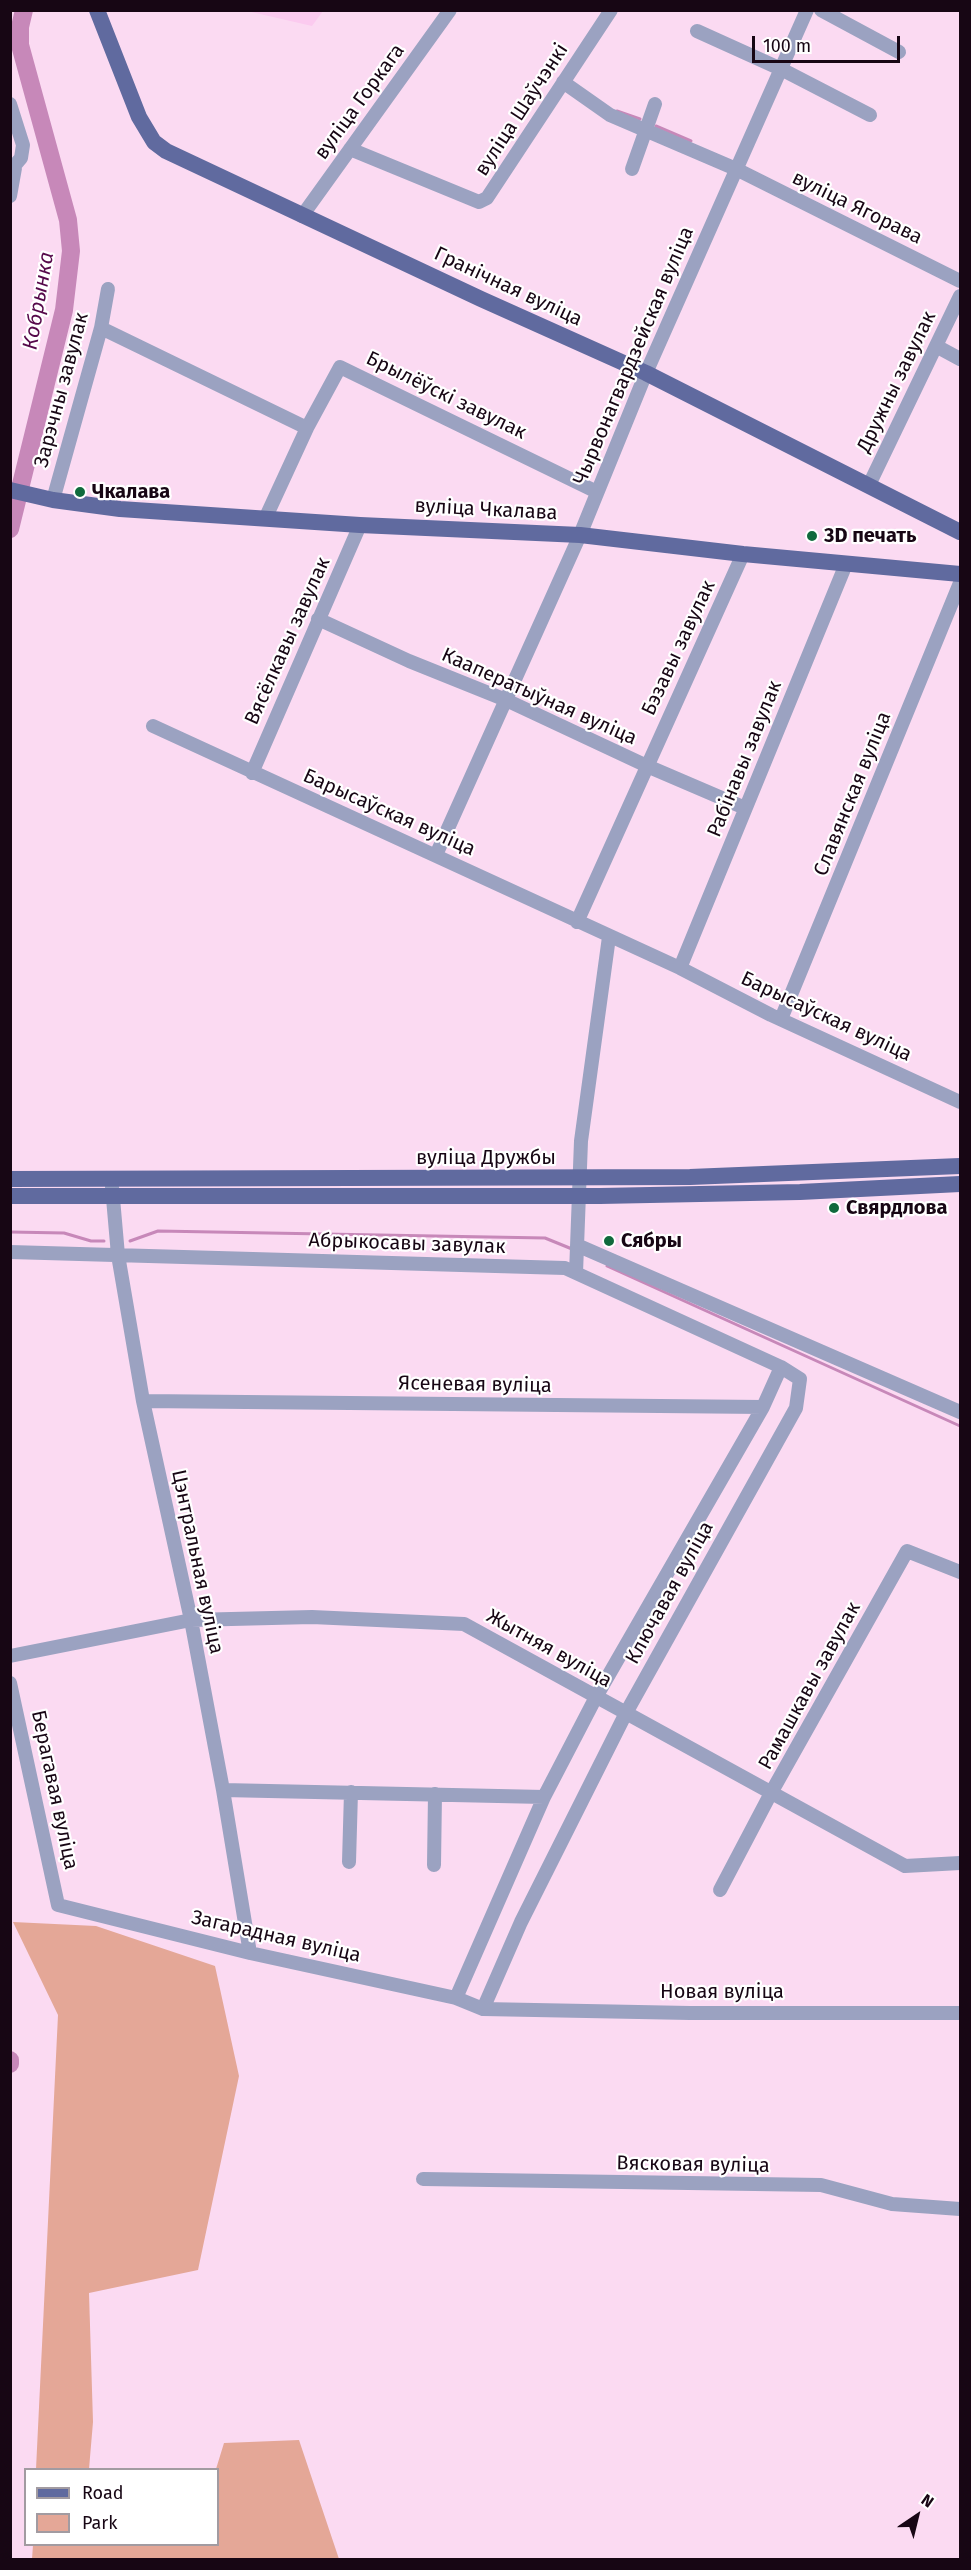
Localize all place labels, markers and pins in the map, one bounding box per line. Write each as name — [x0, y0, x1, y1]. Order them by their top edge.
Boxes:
place label: Чкалава — [92, 480, 170, 504]
marker: Чкалава — [73, 485, 87, 499]
place label: 3D печать — [824, 524, 916, 548]
marker: 3D печать — [805, 529, 819, 543]
place label: Свярдлова — [846, 1196, 947, 1220]
marker: Свярдлова — [827, 1201, 841, 1215]
place label: Сябры — [621, 1229, 682, 1253]
marker: Сябры — [602, 1234, 616, 1248]

